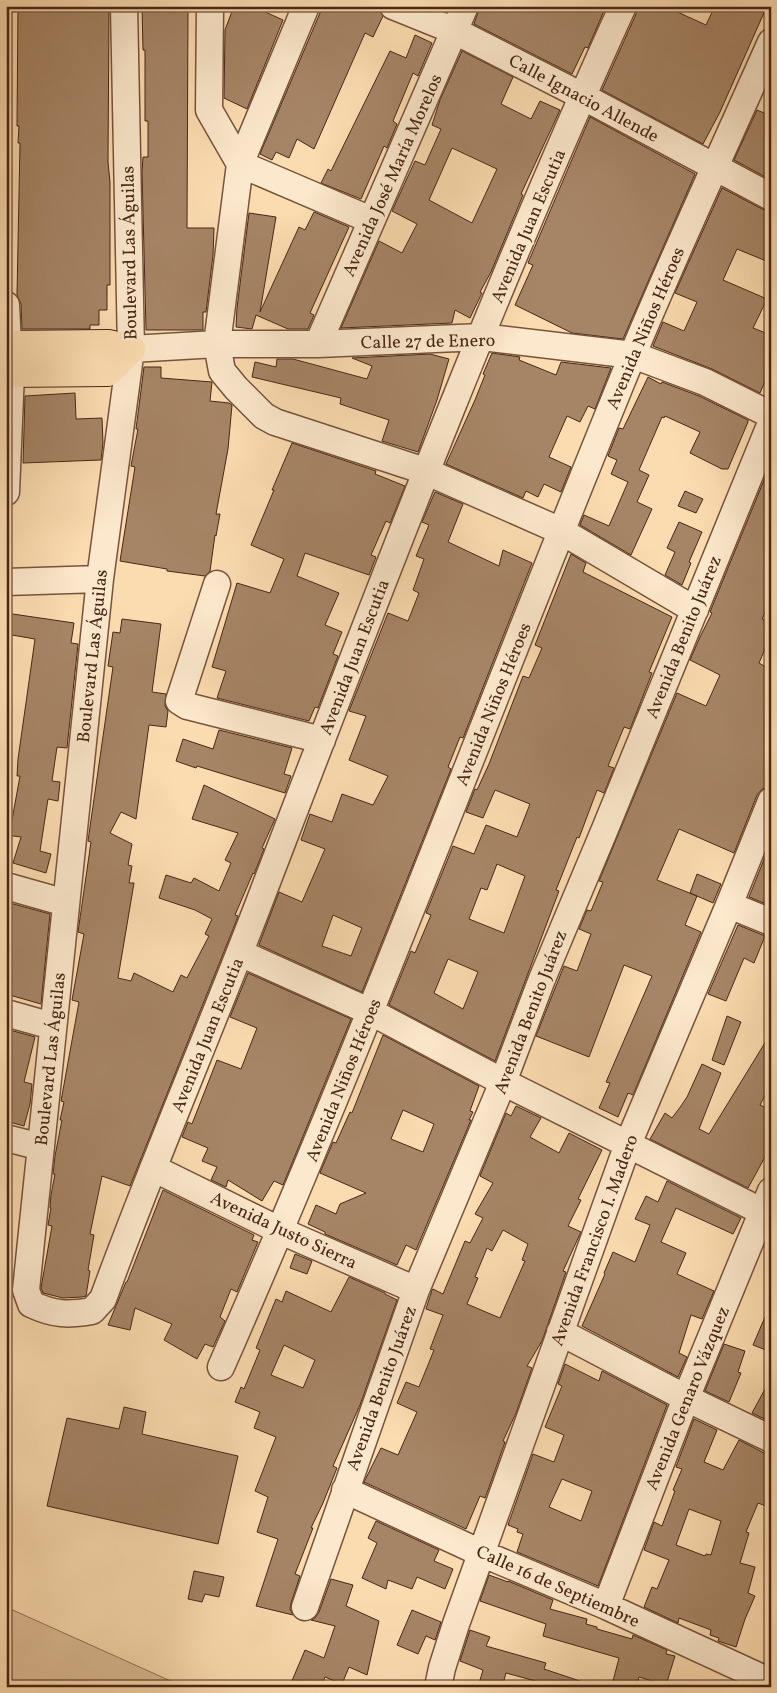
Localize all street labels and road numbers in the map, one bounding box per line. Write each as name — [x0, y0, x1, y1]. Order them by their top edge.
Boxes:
street label: Calle Ignacio Allende — [504, 49, 663, 150]
street label: Avenida José María Morelos — [337, 70, 449, 281]
street label: Avenida Juan Escutia — [486, 146, 573, 307]
street label: Boulevard Las Águilas — [116, 166, 145, 340]
street label: Avenida Niños Héroes — [601, 244, 692, 414]
street label: Calle 27 de Enero — [360, 329, 496, 356]
street label: Avenida Benito Juárez — [640, 552, 729, 723]
street label: Boulevard Las Águilas — [72, 568, 115, 744]
street label: Avenida Juan Escutia — [314, 576, 397, 739]
street label: Avenida Niños Héroes — [450, 619, 539, 790]
street label: Avenida Benito Juárez — [489, 927, 574, 1098]
street label: Avenida Juan Escutia — [166, 954, 251, 1117]
street label: Boulevard Las Águilas — [30, 971, 73, 1147]
street label: Avenida Niños Héroes — [300, 995, 389, 1166]
street label: Avenida Francisco I. Madero — [545, 1131, 645, 1350]
street label: Avenida Justo Sierra — [206, 1186, 361, 1276]
street label: Avenida Benito Juárez — [341, 1303, 424, 1474]
street label: Avenida Genaro Vázquez — [640, 1303, 737, 1494]
street label: Calle 16 de Septiembre — [472, 1540, 643, 1635]

